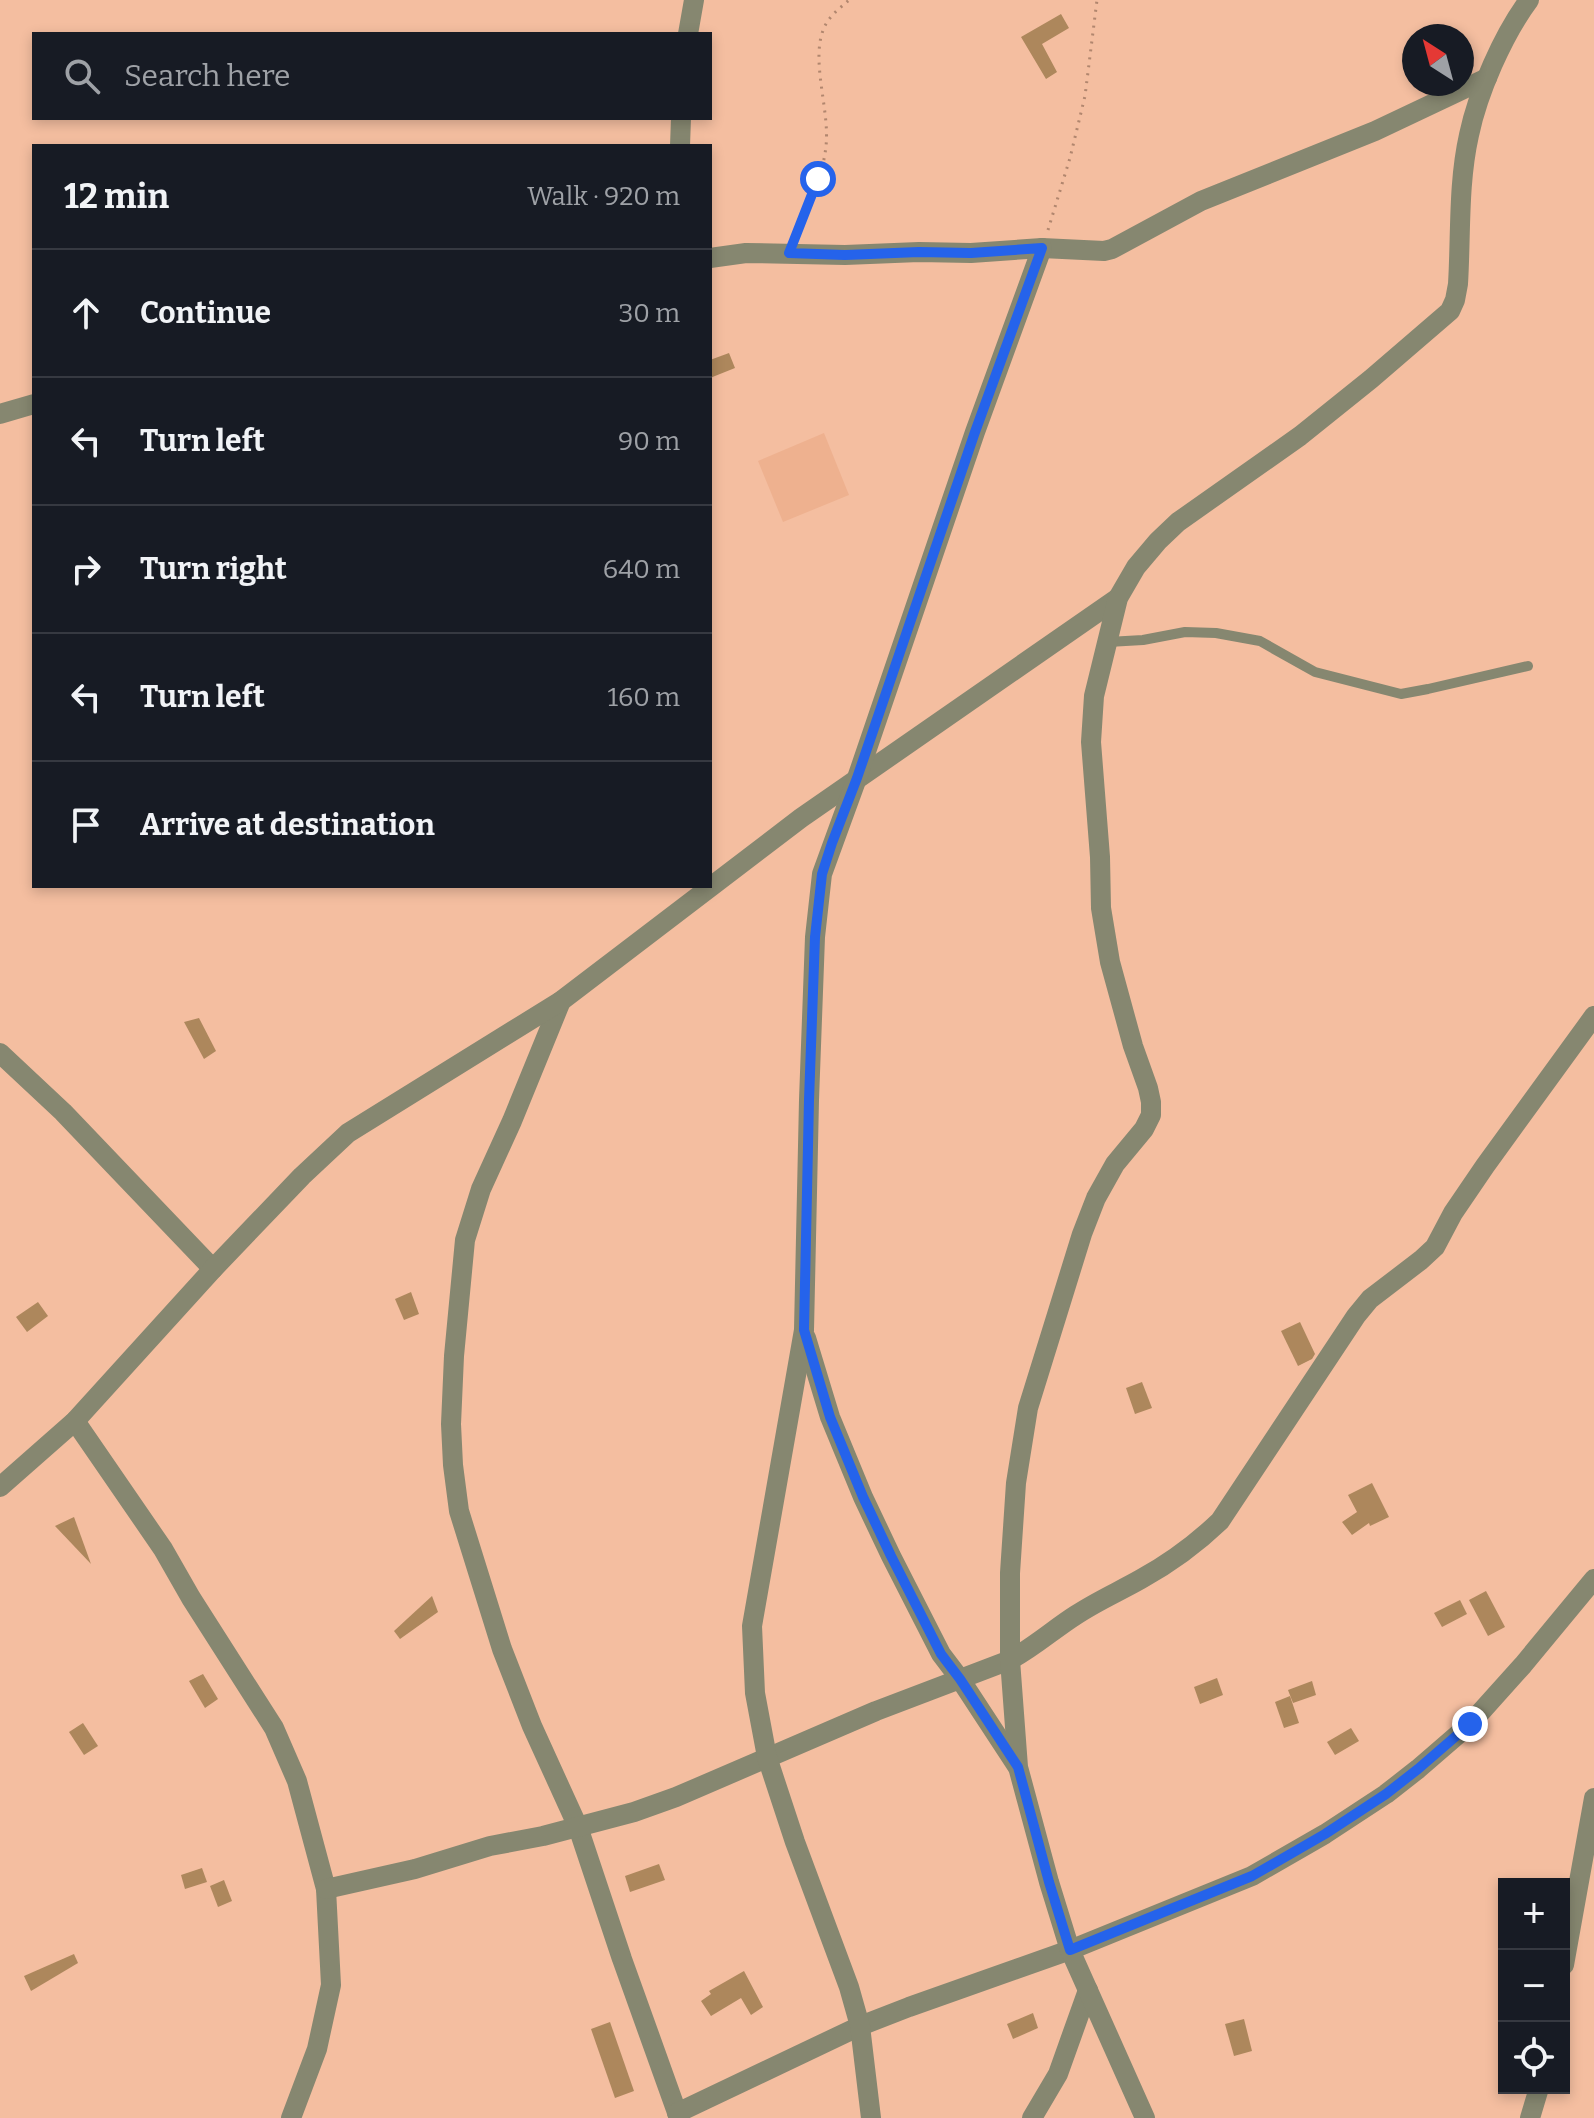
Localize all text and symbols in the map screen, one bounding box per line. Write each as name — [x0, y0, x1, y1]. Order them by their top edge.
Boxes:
north arrow — [1402, 24, 1474, 96]
search box — [32, 32, 712, 120]
icon: search — [60, 54, 104, 98]
text: Search here — [124, 58, 291, 94]
route start — [800, 161, 836, 197]
text: 12 min — [64, 176, 169, 217]
text: Walk · 920 m — [527, 181, 680, 212]
icon: ahead — [64, 291, 108, 335]
text: Continue — [140, 295, 271, 331]
text: 30 m — [619, 298, 680, 329]
icon: left — [64, 419, 108, 463]
text: Turn left — [140, 423, 265, 459]
text: 90 m — [618, 426, 680, 457]
icon: right — [64, 547, 108, 591]
text: Turn right — [140, 551, 287, 587]
text: 640 m — [603, 554, 680, 585]
icon: left — [64, 675, 108, 719]
text: Turn left — [140, 679, 265, 715]
text: 160 m — [608, 682, 680, 713]
icon: arrive — [64, 803, 108, 847]
text: Arrive at destination — [140, 807, 435, 843]
route end — [1452, 1706, 1488, 1742]
map controls — [1498, 1878, 1570, 2094]
button: + — [1498, 1878, 1570, 1950]
button: − — [1498, 1950, 1570, 2022]
button: locate — [1498, 2022, 1570, 2094]

